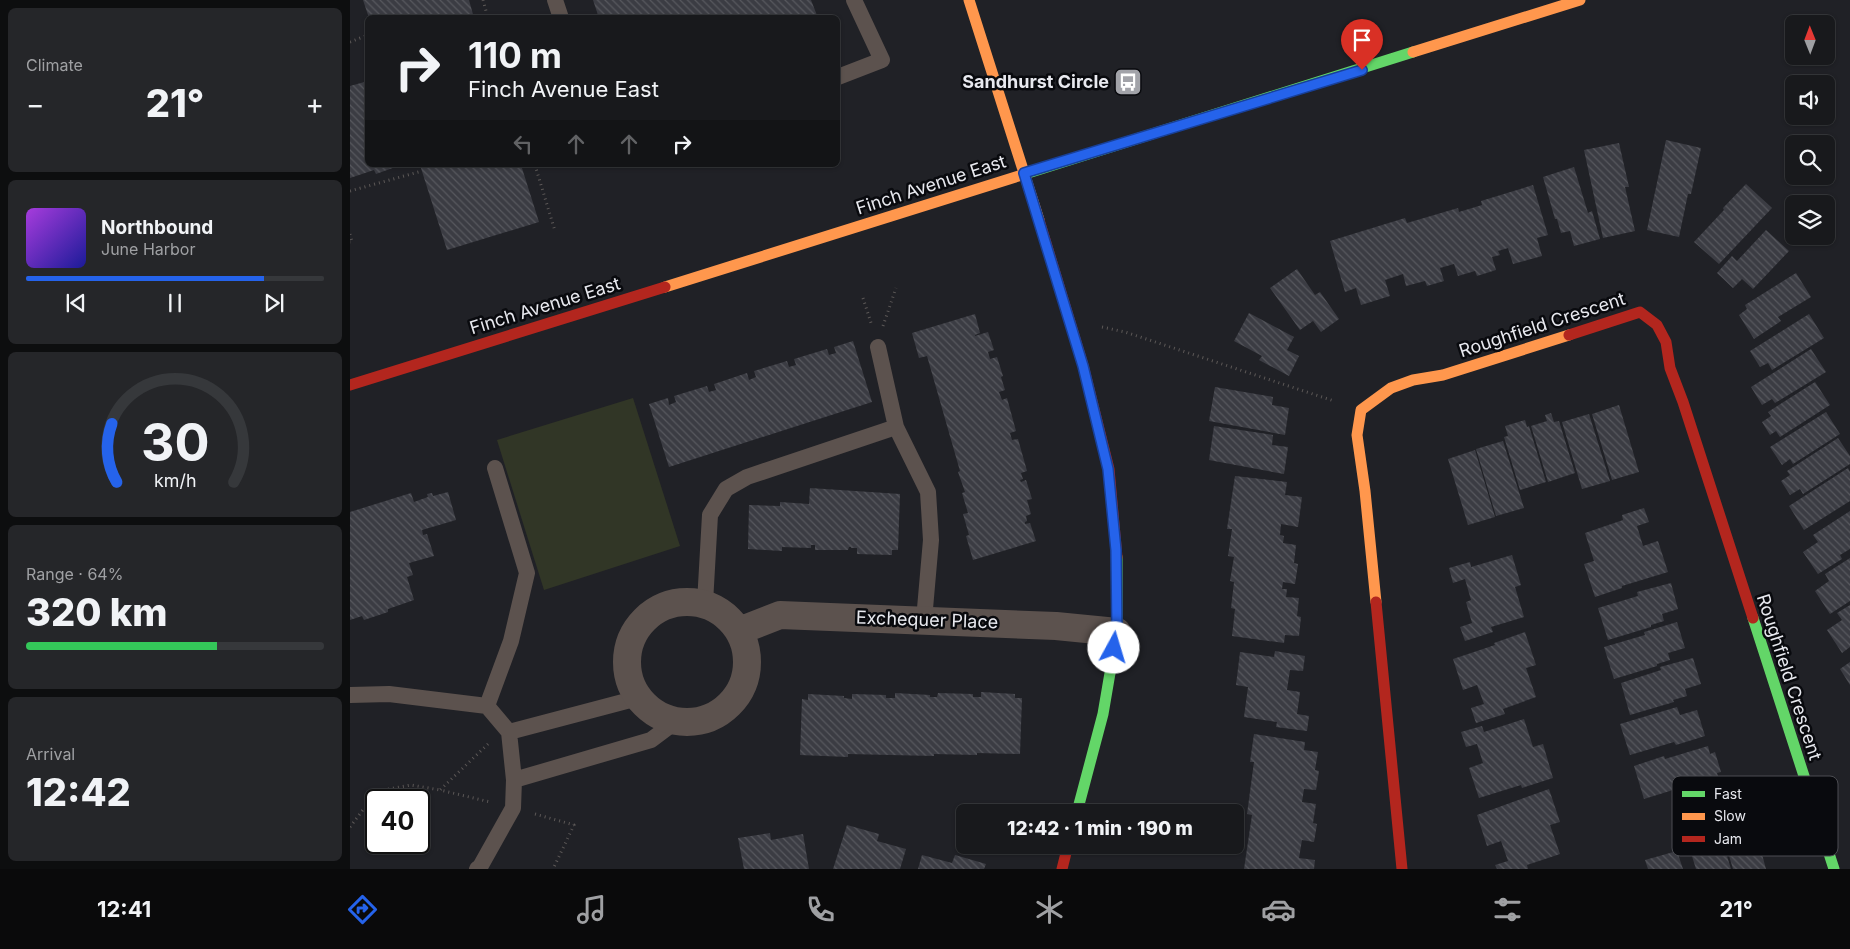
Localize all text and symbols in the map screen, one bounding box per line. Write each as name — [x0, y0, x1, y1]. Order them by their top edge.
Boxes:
north arrow — [1785, 15, 1835, 65]
map controls — [1785, 15, 1835, 245]
pin — [1341, 19, 1383, 70]
icon: arrive — [1348, 26, 1376, 54]
text: 110 m — [468, 34, 562, 76]
icon: right — [385, 35, 450, 100]
text: Climate — [26, 55, 83, 75]
bus stop icon: Sandhurst Circle — [1113, 67, 1143, 97]
place label: Sandhurst Circle — [962, 71, 1109, 92]
button: sound — [1785, 75, 1835, 125]
text: Finch Avenue East — [468, 76, 659, 102]
text: 21° — [146, 80, 204, 126]
text: − — [26, 87, 45, 121]
text: + — [305, 87, 324, 121]
icon: left — [509, 130, 537, 158]
icon: ahead — [562, 130, 590, 158]
icon: ahead — [615, 130, 643, 158]
icon: right — [668, 130, 696, 158]
button: search — [1785, 135, 1835, 185]
street label: Finch Avenue East — [853, 150, 1008, 219]
button: layers — [1785, 195, 1835, 245]
text: Northbound — [101, 216, 213, 239]
text: June Harbor — [101, 239, 195, 259]
street label: Finch Avenue East — [467, 273, 623, 338]
street label: Roughfield Crescent — [1456, 288, 1628, 361]
icon: previous — [62, 289, 90, 317]
icon: pause — [161, 289, 189, 317]
icon: next — [260, 289, 288, 317]
text: 30 — [141, 411, 209, 474]
text: km/h — [154, 470, 196, 491]
text: Range · 64% — [26, 564, 123, 584]
text: 320 km — [26, 589, 168, 635]
street label: Roughfield Crescent — [1753, 591, 1826, 763]
street label: Exchequer Place — [855, 607, 999, 632]
position arrow — [1087, 621, 1139, 673]
text: Arrival — [26, 744, 75, 764]
text: 12:42 — [26, 769, 131, 815]
legend — [1672, 776, 1838, 856]
text: Fast — [1714, 785, 1742, 802]
speed limit sign: 40 — [365, 789, 430, 854]
text: Slow — [1714, 807, 1746, 824]
text: 12:42 · 1 min · 190 m — [1007, 817, 1193, 840]
text: Jam — [1714, 830, 1742, 847]
icon: directions — [345, 892, 380, 927]
icon: music — [574, 892, 609, 927]
icon: phone — [803, 892, 838, 927]
icon: climate — [1032, 892, 1067, 927]
icon: car — [1261, 892, 1296, 927]
icon: filters — [1490, 892, 1525, 927]
text: 12:41 — [97, 896, 151, 922]
text: 21° — [1719, 896, 1753, 922]

